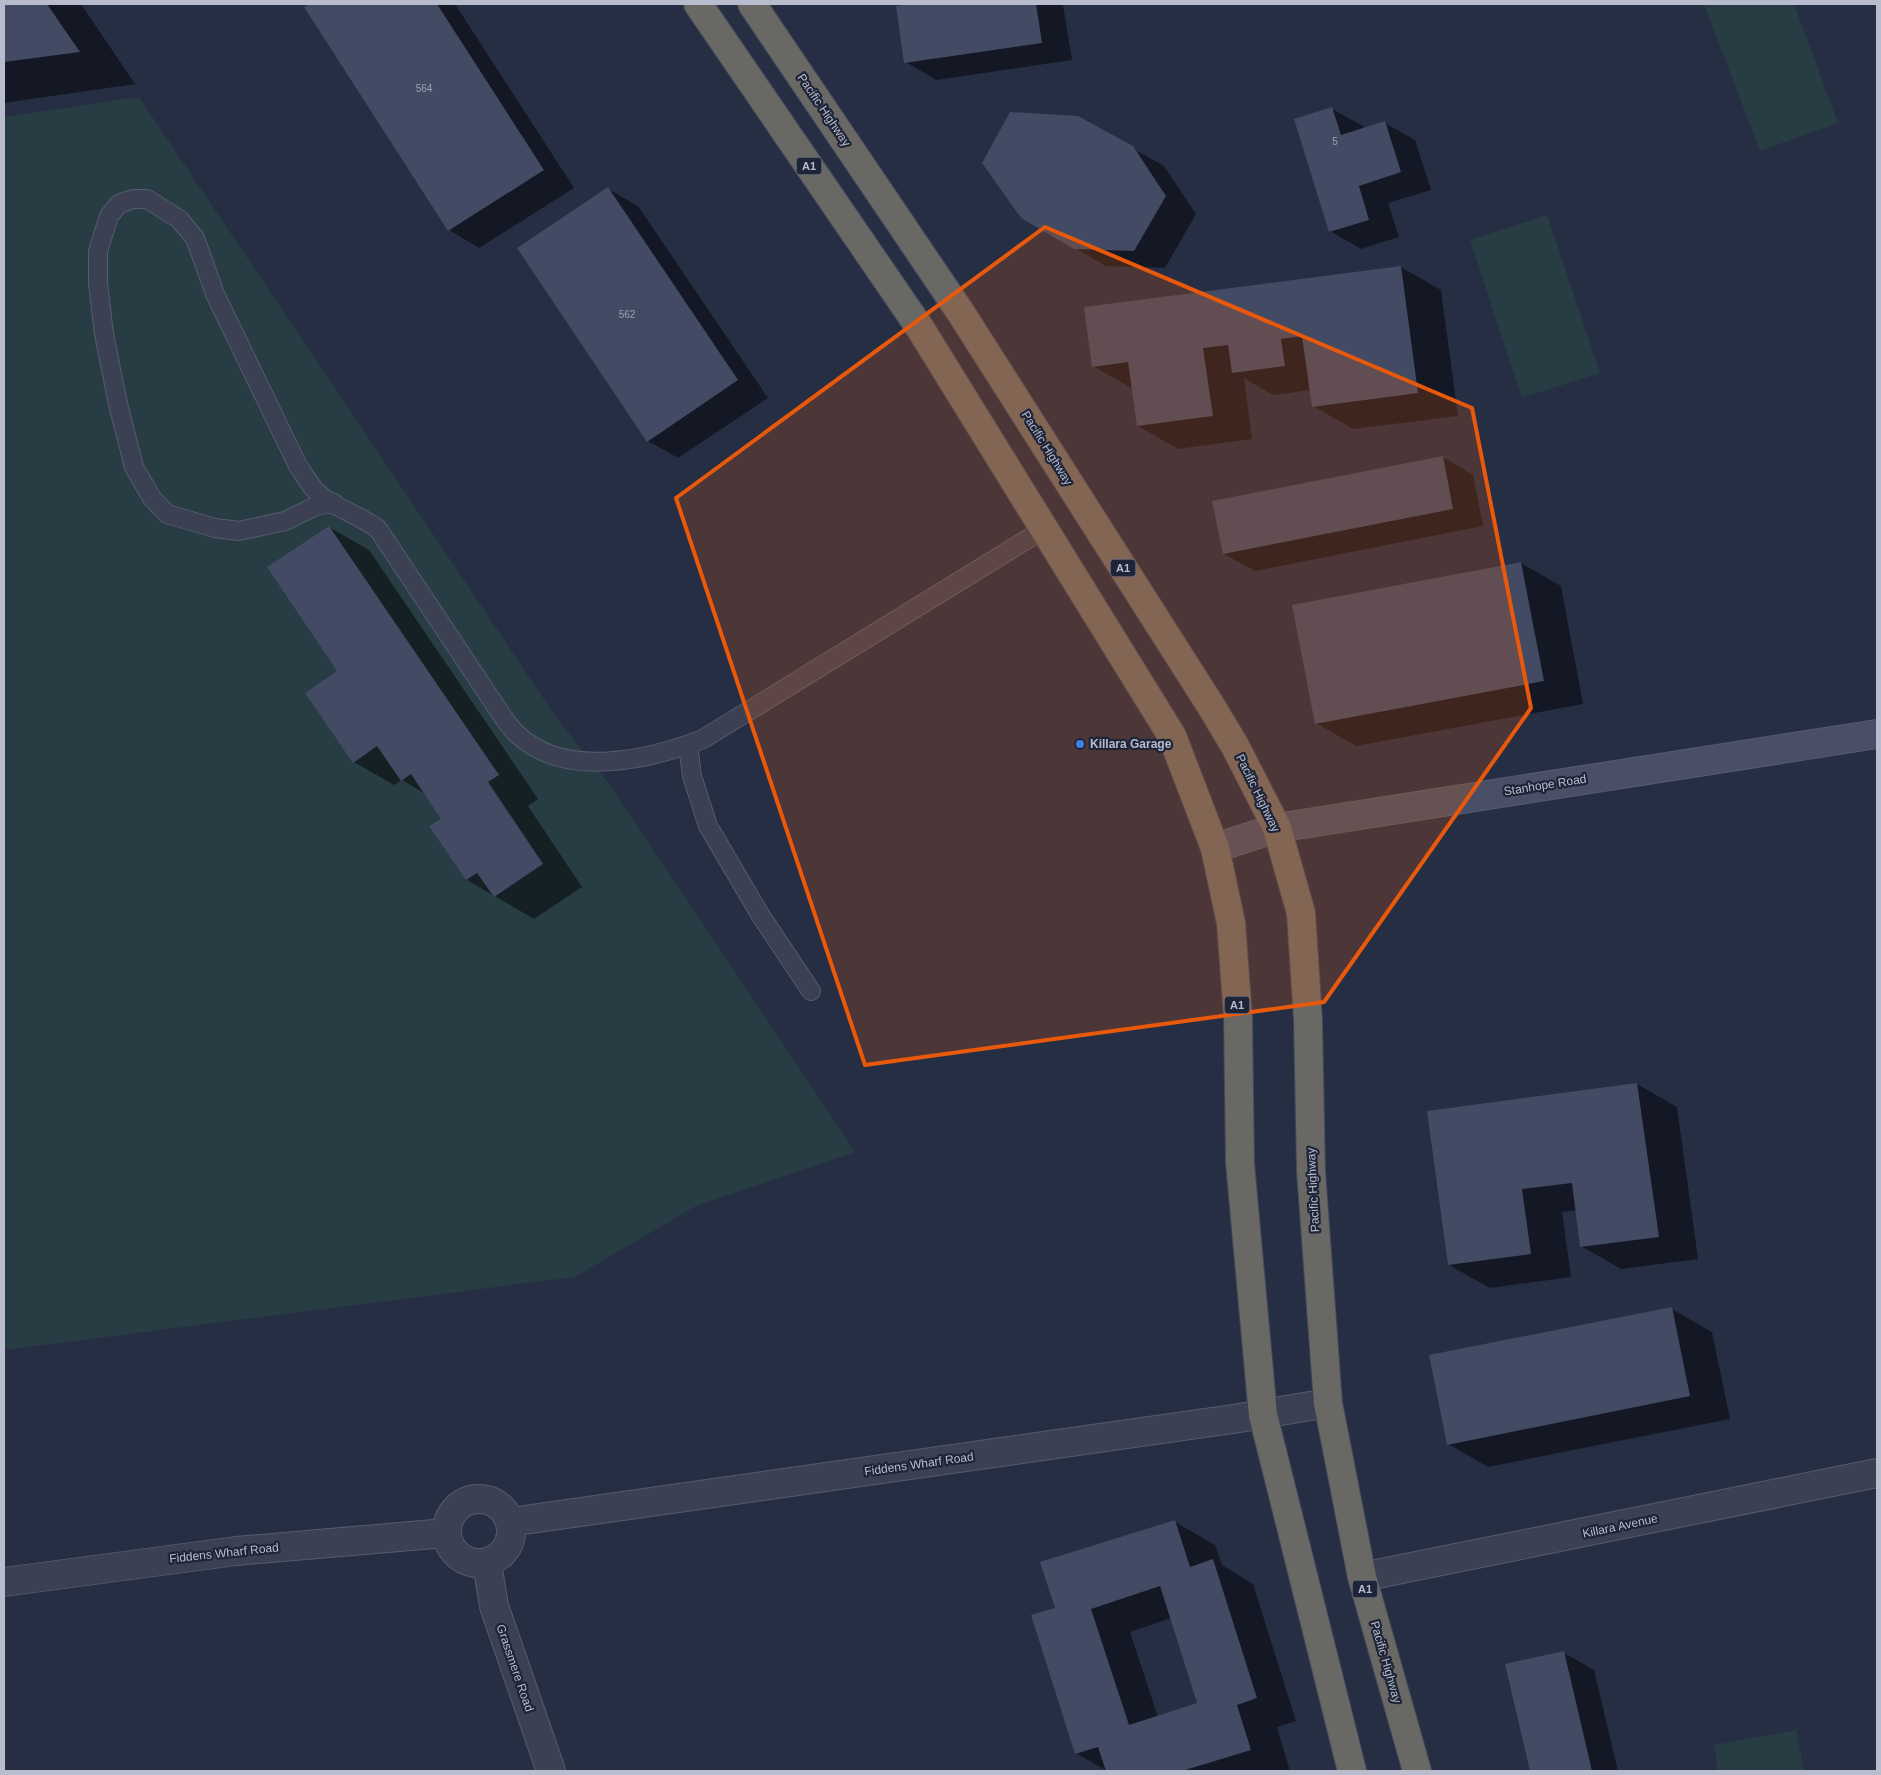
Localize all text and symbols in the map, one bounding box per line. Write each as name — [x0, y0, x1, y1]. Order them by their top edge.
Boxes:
street label: Pacific Highway — [795, 71, 853, 149]
house number: 564 — [416, 83, 433, 94]
house number: 5 — [1332, 136, 1338, 147]
road number: A1 — [796, 158, 822, 175]
house number: 562 — [619, 309, 636, 320]
street label: Pacific Highway — [1019, 408, 1075, 488]
road number: A1 — [1110, 560, 1136, 576]
place label: Killara Garage — [1090, 737, 1172, 751]
marker: Killara Garage — [1074, 738, 1086, 750]
street label: Pacific Highway — [1233, 752, 1283, 834]
street label: Stanhope Road — [1503, 772, 1587, 798]
road number: A1 — [1224, 996, 1250, 1014]
street label: Pacific Highway — [1304, 1147, 1322, 1233]
street label: Fiddens Wharf Road — [864, 1449, 974, 1479]
street label: Killara Avenue — [1581, 1511, 1659, 1541]
street label: Fiddens Wharf Road — [169, 1540, 279, 1566]
road number: A1 — [1352, 1580, 1378, 1598]
street label: Pacific Highway — [1368, 1619, 1404, 1705]
street label: Grassmere Road — [494, 1623, 536, 1713]

